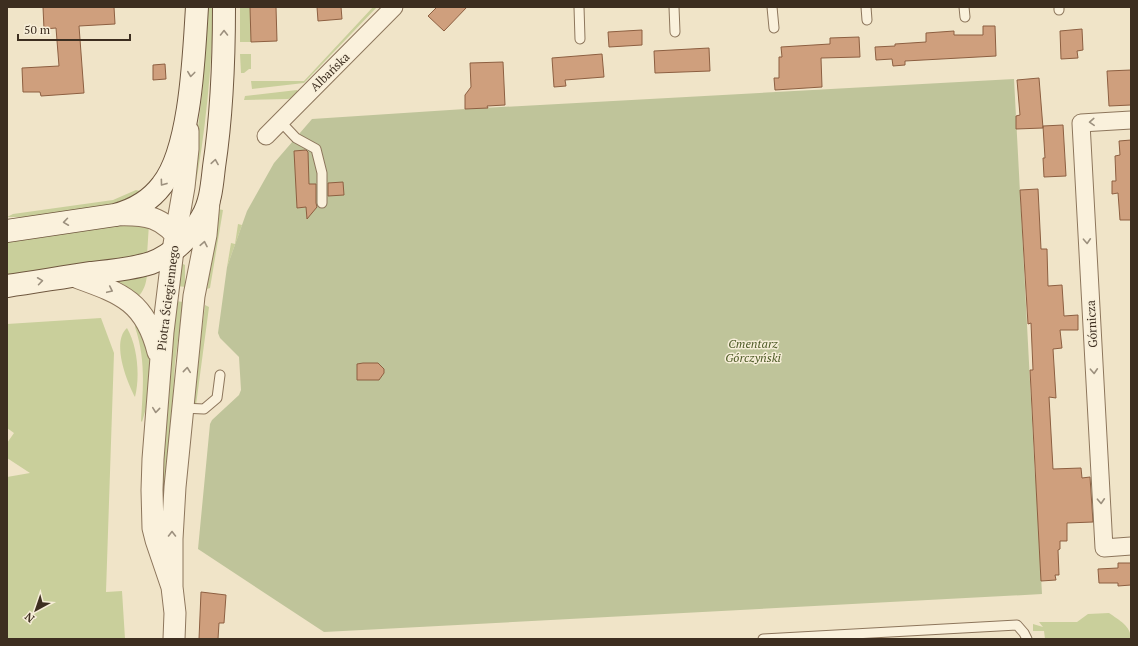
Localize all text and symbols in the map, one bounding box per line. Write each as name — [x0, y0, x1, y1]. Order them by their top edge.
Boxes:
scale bar — [18, 16, 130, 42]
text: 50 m — [24, 22, 51, 37]
one-way arrow — [220, 30, 228, 36]
street label: Albańska — [307, 49, 352, 94]
one-way arrow — [187, 71, 196, 77]
one-way arrow — [1089, 118, 1095, 127]
one-way arrow — [210, 159, 219, 165]
one-way arrow — [161, 179, 168, 186]
one-way arrow — [63, 217, 70, 226]
one-way arrow — [1083, 238, 1092, 244]
one-way arrow — [199, 241, 208, 247]
street label: Piotra Ściegiennego — [154, 244, 181, 352]
one-way arrow — [37, 277, 43, 286]
one-way arrow — [106, 285, 113, 293]
street label: Górnicza — [1083, 300, 1100, 348]
park label: Cmentarz Górczyński — [725, 336, 782, 365]
one-way arrow — [182, 367, 191, 373]
one-way arrow — [1090, 368, 1099, 374]
one-way arrow — [152, 407, 161, 413]
one-way arrow — [1097, 498, 1106, 504]
one-way arrow — [168, 531, 176, 537]
north arrow — [16, 590, 56, 630]
text: N — [21, 609, 37, 626]

